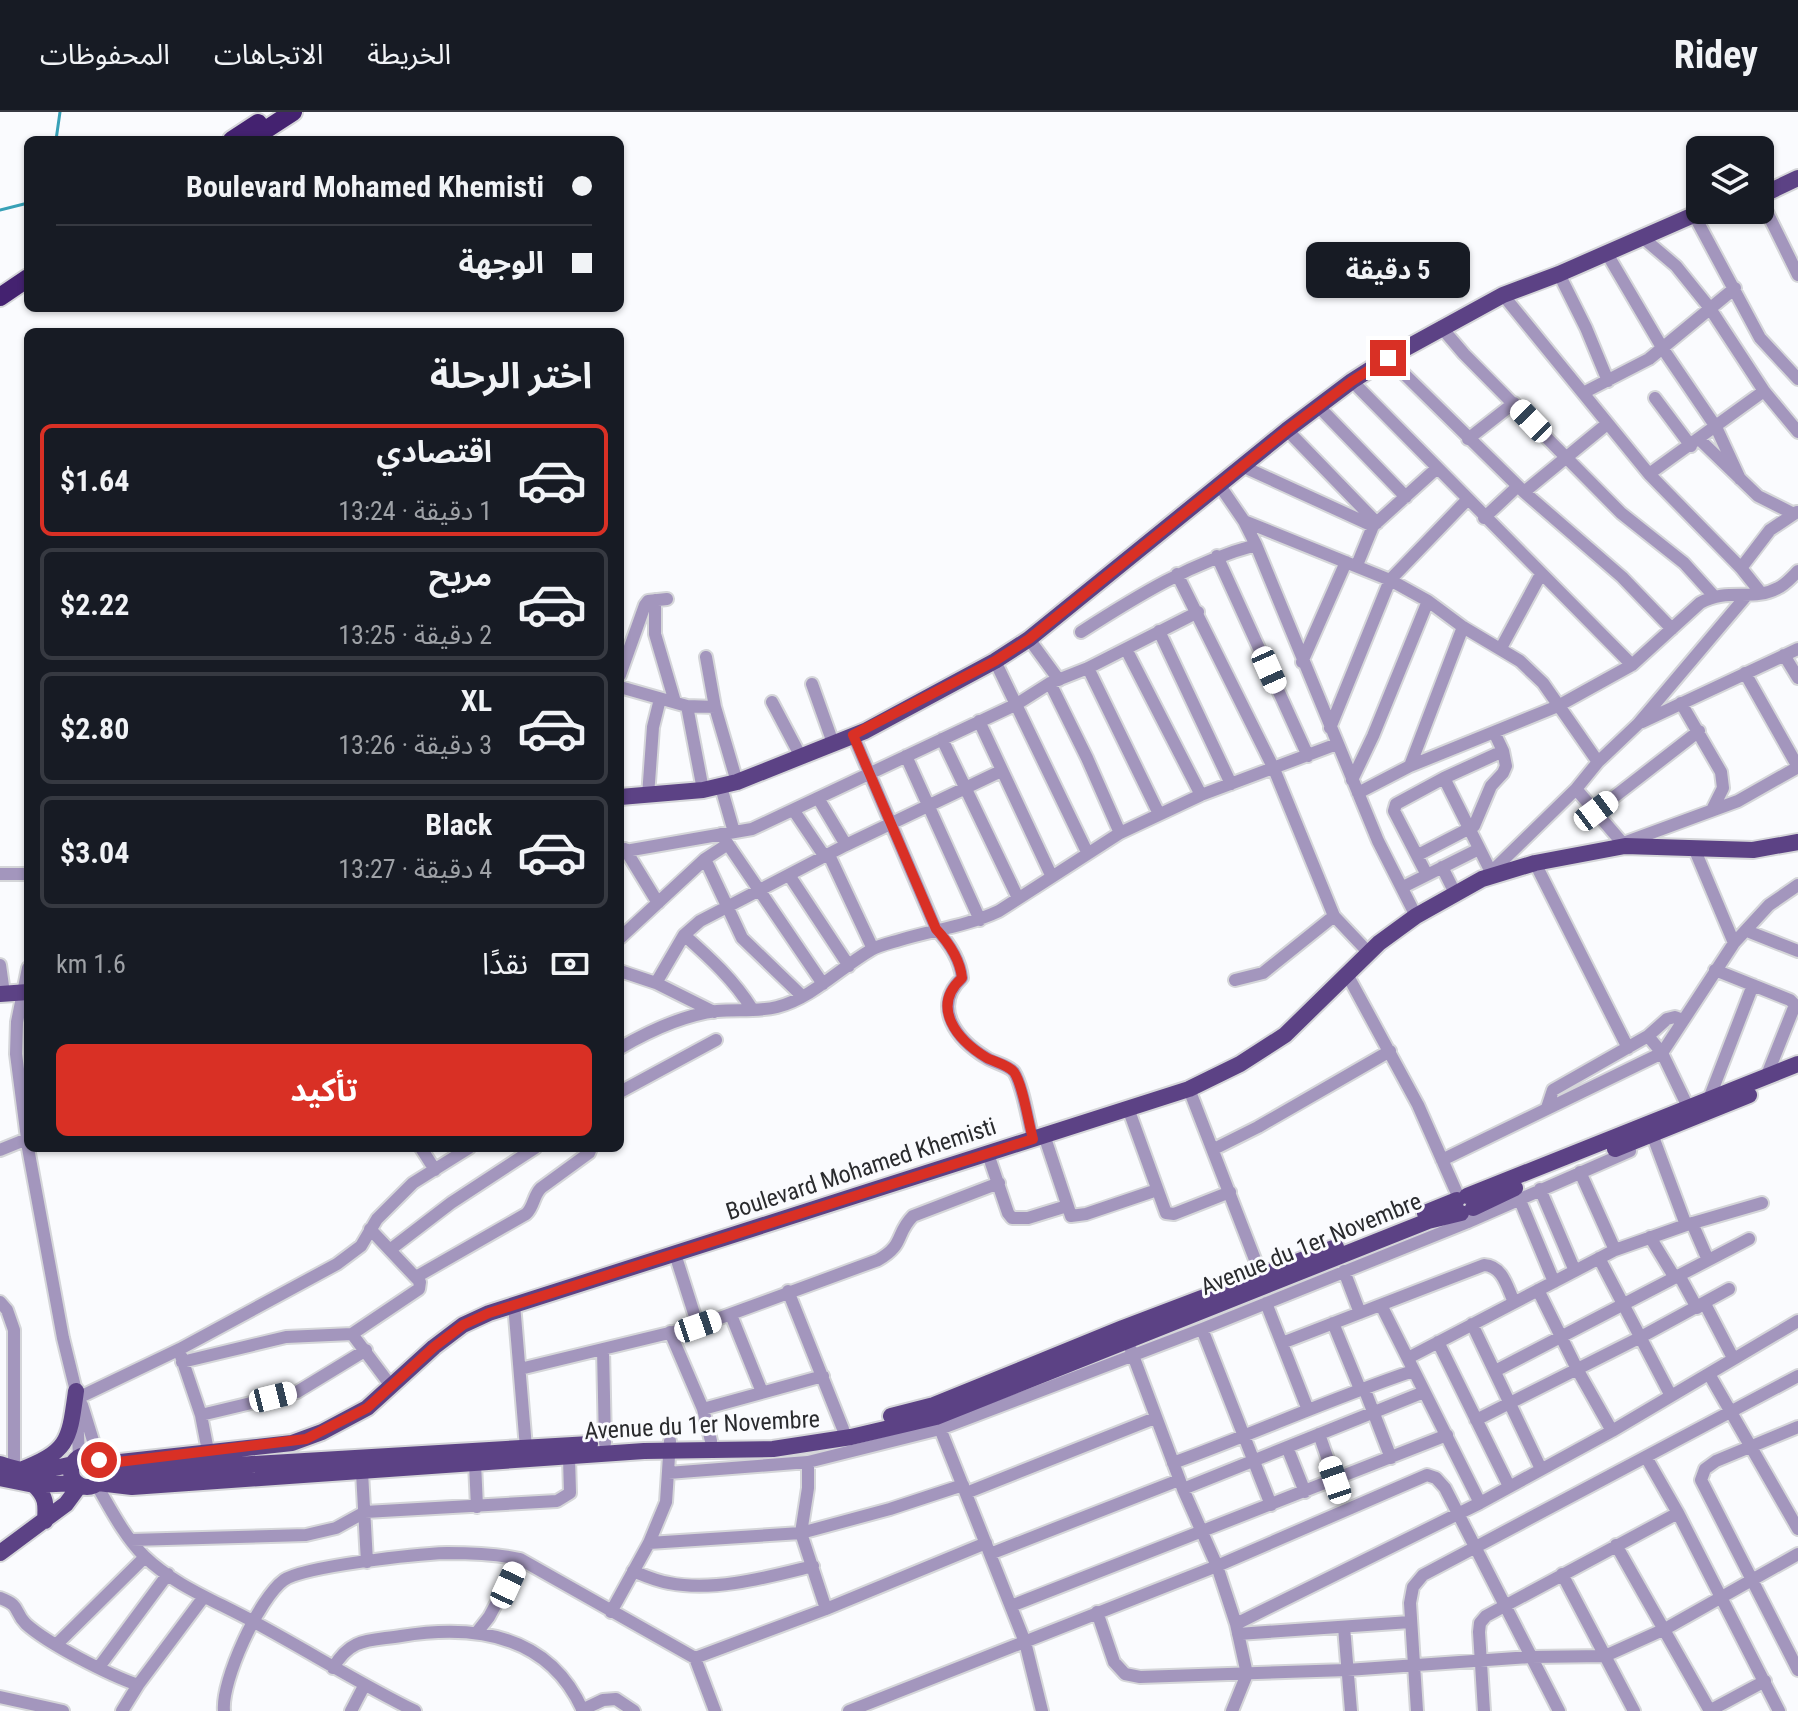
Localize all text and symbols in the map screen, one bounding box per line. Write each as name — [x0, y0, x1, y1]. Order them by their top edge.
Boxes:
text: Ridey — [1674, 33, 1758, 77]
text: المحفوظات — [40, 38, 170, 71]
text: الاتجاهات — [214, 38, 323, 71]
text: الخريطة — [367, 38, 451, 71]
map controls — [1686, 136, 1774, 224]
button: layers — [1686, 136, 1774, 224]
text: Boulevard Mohamed Khemisti — [186, 169, 544, 204]
callout: 5 دقيقة — [1306, 242, 1470, 298]
text: الوجهة — [459, 245, 544, 280]
text: 5 دقيقة — [1346, 255, 1430, 285]
route end — [1370, 340, 1406, 376]
text: اختر الرحلة — [430, 355, 592, 397]
car — [1506, 395, 1556, 447]
text: اقتصادي — [377, 434, 492, 469]
icon: car — [516, 444, 588, 516]
text: $1.64 — [60, 463, 129, 498]
text: 1 دقيقة · 13:24 — [338, 496, 492, 526]
text: مريح — [429, 558, 492, 593]
icon: car — [516, 568, 588, 640]
text: $2.22 — [60, 587, 129, 622]
text: 2 دقيقة · 13:25 — [338, 620, 492, 650]
car — [1248, 643, 1290, 697]
text: XL — [461, 683, 492, 718]
icon: car — [516, 692, 588, 764]
text: $2.80 — [60, 711, 129, 746]
text: 3 دقيقة · 13:26 — [338, 730, 492, 760]
car — [1570, 787, 1622, 835]
text: Black — [425, 807, 492, 842]
icon: car — [516, 816, 588, 888]
text: $3.04 — [60, 835, 129, 870]
text: 4 دقيقة · 13:27 — [338, 854, 492, 884]
icon: cash — [548, 942, 592, 986]
text: نقدًا — [482, 946, 528, 981]
text: 1.6 km — [56, 949, 126, 979]
button: تأكيد — [56, 1044, 592, 1136]
street label: Boulevard Mohamed Khemisti — [722, 1112, 1000, 1226]
street label: Avenue du 1er Novembre — [1196, 1187, 1426, 1301]
car — [671, 1307, 725, 1345]
car — [247, 1380, 299, 1414]
street label: Avenue du 1er Novembre — [583, 1405, 821, 1445]
route start — [81, 1442, 117, 1478]
car — [1316, 1453, 1354, 1507]
car — [487, 1558, 529, 1612]

